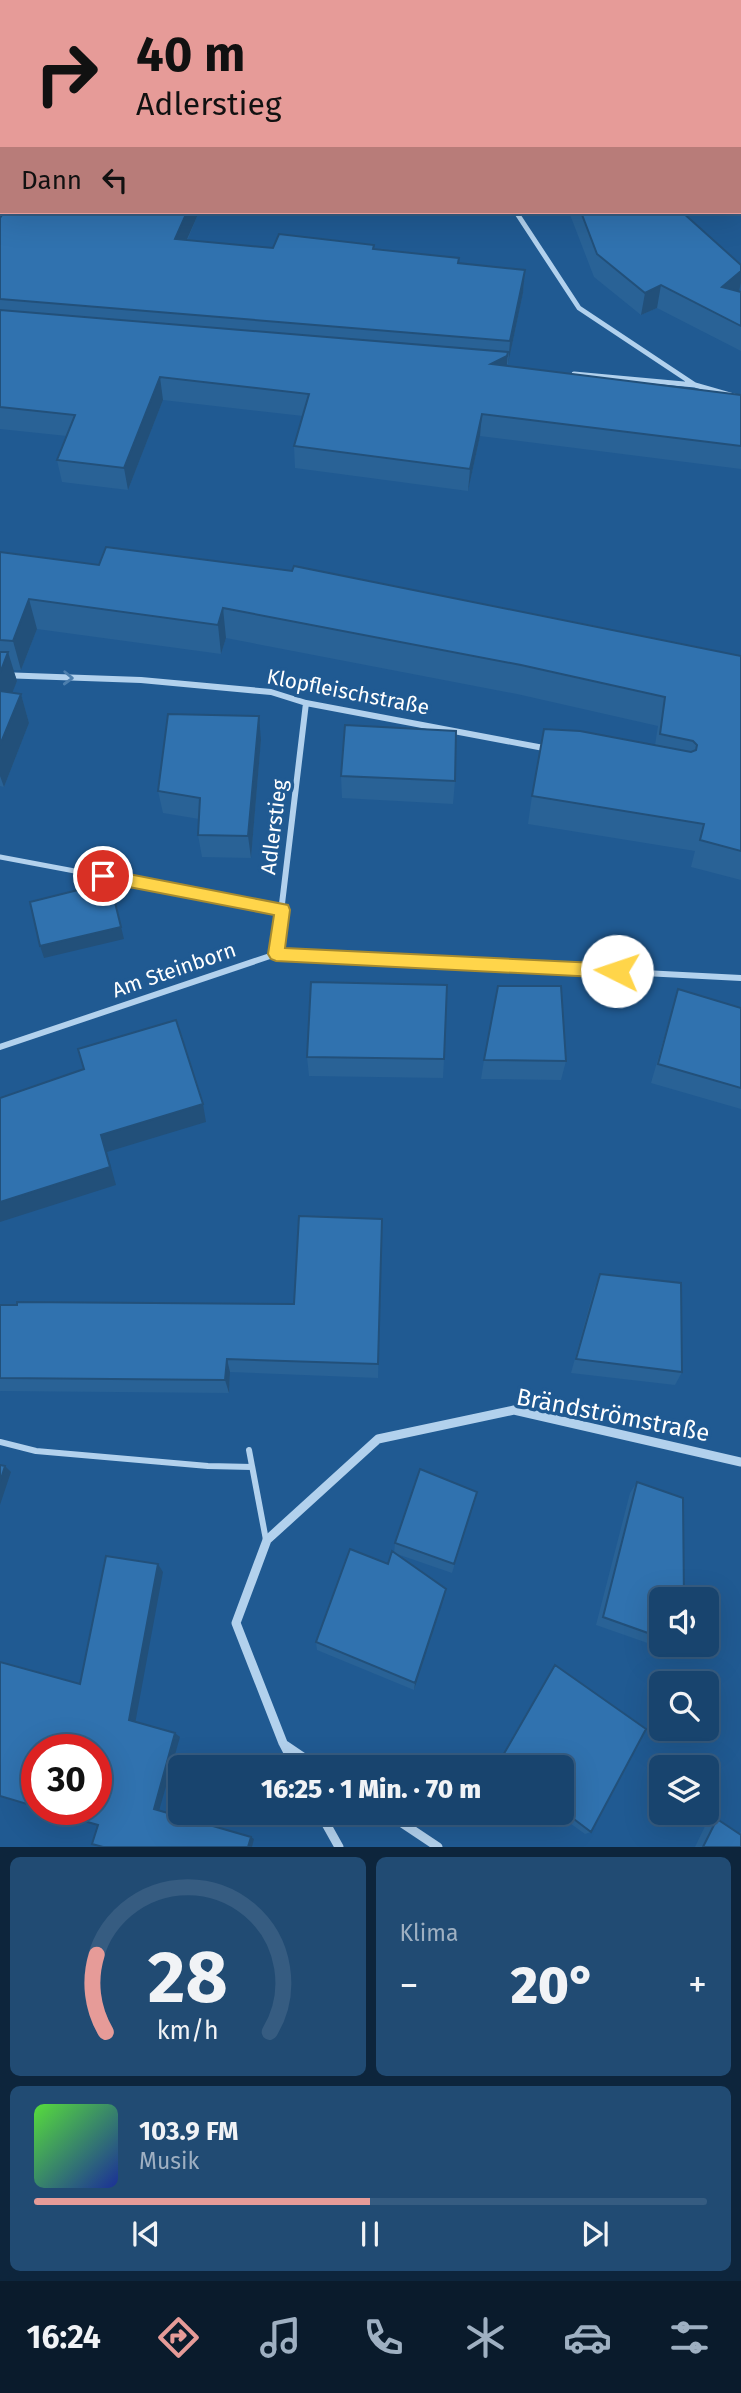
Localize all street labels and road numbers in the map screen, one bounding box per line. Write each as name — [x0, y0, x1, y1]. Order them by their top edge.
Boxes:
street label: Klopfleischstraße — [264, 663, 432, 721]
street label: Adlerstieg — [255, 778, 293, 876]
street label: Am Steinborn — [109, 937, 239, 1003]
street label: Brändströmstraße — [514, 1383, 712, 1447]

